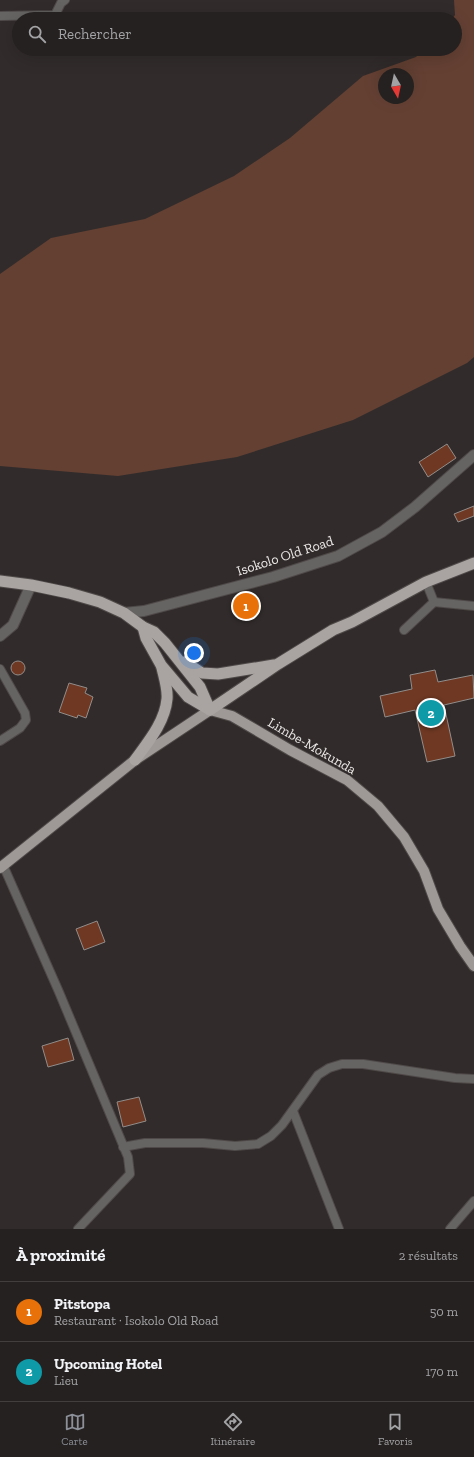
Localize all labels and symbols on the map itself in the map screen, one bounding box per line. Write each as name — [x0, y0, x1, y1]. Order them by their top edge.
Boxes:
north arrow — [378, 68, 414, 104]
street label: Isokolo Old Road — [234, 532, 336, 580]
pin: 1 — [233, 591, 259, 621]
your location — [184, 643, 204, 663]
pin: 2 — [418, 698, 444, 728]
street label: Limbe-Mokunda — [265, 714, 359, 778]

